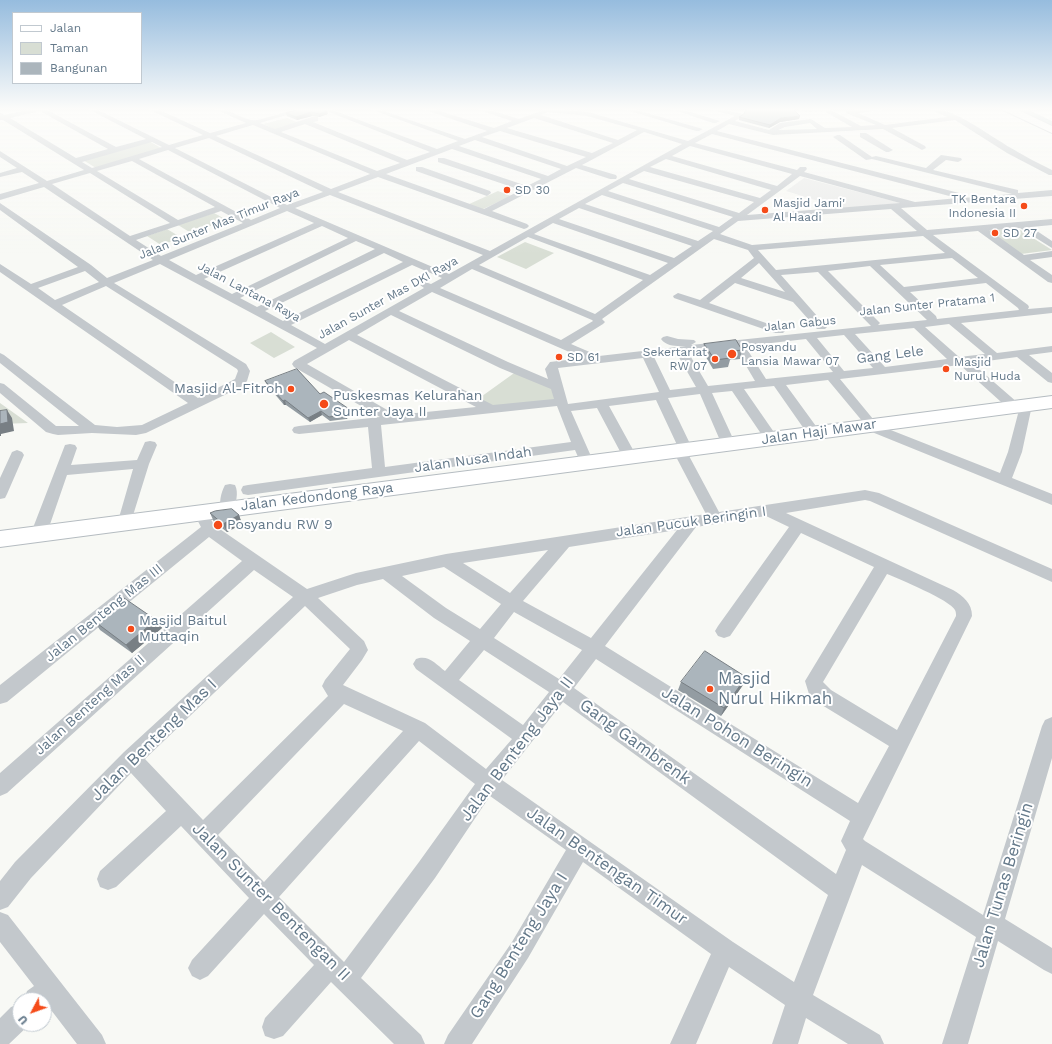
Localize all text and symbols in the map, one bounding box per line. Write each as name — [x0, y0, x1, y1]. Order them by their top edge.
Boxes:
legend — [12, 12, 142, 84]
text: Jalan — [50, 21, 81, 35]
text: Taman — [50, 41, 88, 55]
text: Bangunan — [50, 61, 108, 75]
place label: SD 30 — [515, 183, 550, 197]
street label: Jalan Sunter Mas Timur Raya — [137, 185, 301, 263]
marker: SD 30 — [502, 185, 512, 195]
place label: TK Bentara Indonesia II — [949, 192, 1016, 220]
place label: Masjid Jami' Al Haadi — [773, 196, 845, 224]
marker: TK Bentara Indonesia II — [1019, 201, 1029, 211]
marker: Masjid Jami' Al Haadi — [760, 205, 770, 215]
place label: SD 27 — [1003, 226, 1037, 240]
marker: SD 27 — [990, 228, 1000, 238]
street label: Jalan Sunter Mas DKI Raya — [316, 254, 460, 342]
street label: Jalan Lantana Raya — [195, 259, 303, 325]
street label: Jalan Sunter Pratama 1 — [859, 291, 995, 319]
street label: Jalan Gabus — [763, 313, 837, 335]
place label: Posyandu Lansia Mawar 07 — [741, 340, 839, 368]
street label: Gang Lele — [855, 343, 925, 367]
place label: Sekertariat RW 07 — [643, 345, 707, 373]
marker: Posyandu Lansia Mawar 07 — [726, 348, 738, 360]
place label: SD 61 — [567, 350, 599, 364]
marker: SD 61 — [554, 352, 564, 362]
marker: Sekertariat RW 07 — [710, 354, 720, 364]
place label: Masjid Nurul Huda — [954, 355, 1021, 383]
marker: Masjid Nurul Huda — [941, 364, 951, 374]
place label: Masjid Al-Fitroh — [174, 381, 283, 397]
marker: Masjid Al-Fitroh — [286, 384, 296, 394]
place label: Puskesmas Kelurahan Sunter Jaya II — [333, 388, 482, 420]
marker: Puskesmas Kelurahan Sunter Jaya II — [318, 398, 330, 410]
street label: Jalan Haji Mawar — [760, 416, 878, 448]
street label: Jalan Nusa Indah — [413, 443, 533, 477]
street label: Jalan Kedondong Raya — [240, 479, 394, 515]
street label: Jalan Pucuk Beringin I — [615, 503, 767, 541]
place label: Posyandu RW 9 — [227, 517, 333, 533]
marker: Posyandu RW 9 — [212, 519, 224, 531]
street label: Jalan Benteng Mas III — [42, 560, 166, 666]
place label: Masjid Baitul Muttaqin — [139, 613, 227, 646]
marker: Masjid Baitul Muttaqin — [126, 624, 136, 634]
street label: Jalan Benteng Mas II — [32, 651, 148, 759]
place label: Masjid Nurul Hikmah — [718, 669, 832, 709]
street label: Jalan Benteng Jaya II — [456, 673, 578, 825]
street label: Jalan Benteng Mas I — [87, 674, 221, 806]
street label: Jalan Pohon Beringin — [658, 682, 816, 792]
marker: Masjid Nurul Hikmah — [705, 684, 715, 694]
street label: Gang Gambrenk — [575, 695, 695, 789]
street label: Jalan Tunas Beringin — [968, 800, 1038, 970]
street label: Jalan Bentengan Timur — [523, 803, 691, 929]
street label: Jalan Sunter Bentengan II — [188, 819, 354, 985]
street label: Gang Benteng Jaya I — [466, 869, 572, 1023]
north arrow — [12, 992, 52, 1032]
text: U — [16, 1012, 31, 1027]

